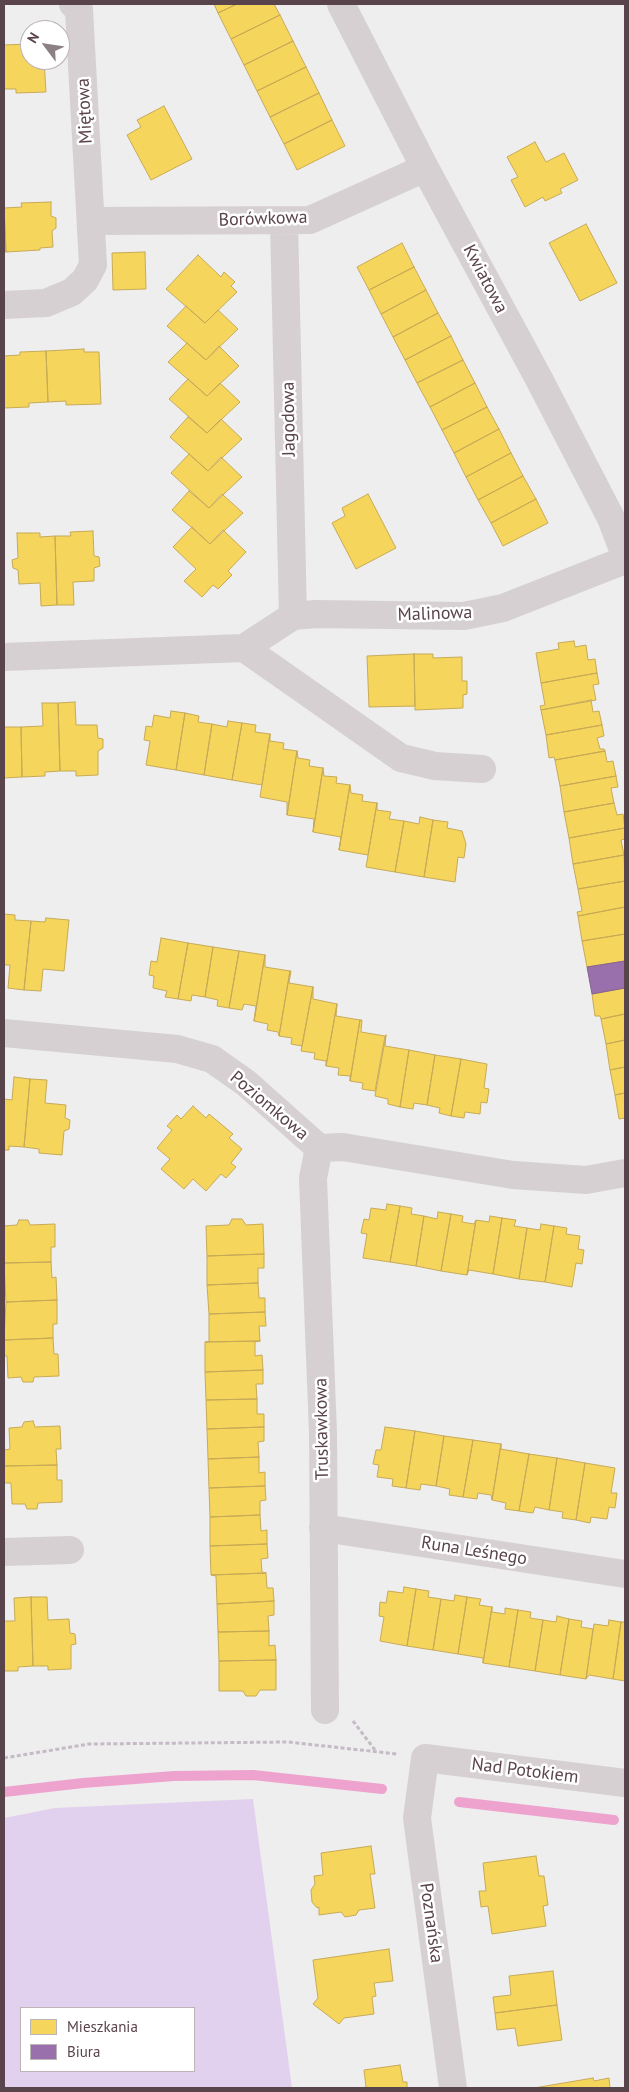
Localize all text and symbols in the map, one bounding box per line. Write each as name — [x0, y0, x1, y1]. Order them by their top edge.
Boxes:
north arrow — [20, 20, 70, 70]
text: N — [23, 29, 43, 46]
street label: Miętowa — [72, 78, 98, 144]
street label: Borówkowa — [218, 207, 308, 231]
street label: Kwiatowa — [458, 241, 512, 317]
street label: Jagodowa — [278, 381, 300, 457]
street label: Malinowa — [397, 602, 473, 626]
street label: Poziomkowa — [225, 1067, 313, 1145]
street label: Truskawkowa — [310, 1378, 334, 1480]
street label: Runa Leśnego — [420, 1532, 528, 1570]
street label: Nad Potokiem — [470, 1754, 580, 1788]
street label: Poznańska — [415, 1882, 447, 1964]
legend — [20, 2007, 195, 2072]
text: Mieszkania — [67, 2017, 138, 2036]
text: Biura — [67, 2042, 100, 2061]

